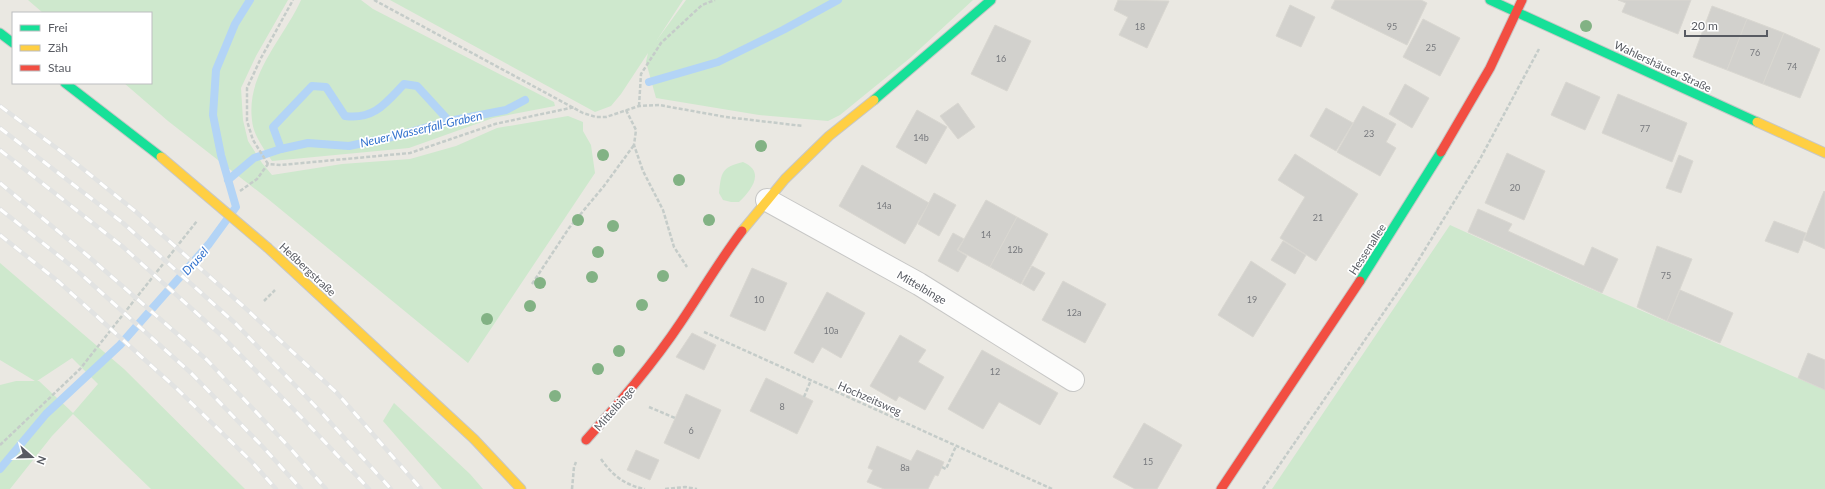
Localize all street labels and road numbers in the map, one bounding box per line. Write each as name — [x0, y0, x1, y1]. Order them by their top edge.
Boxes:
street label: Wahlershäuser Straße — [1612, 38, 1714, 94]
street label: Hessenallee — [1346, 221, 1388, 277]
street label: Heßbergstraße — [277, 240, 339, 299]
street label: Mittelbinge — [895, 268, 949, 306]
street label: Hochzeitsweg — [836, 378, 904, 418]
street label: Mittelbinge — [591, 383, 637, 433]

